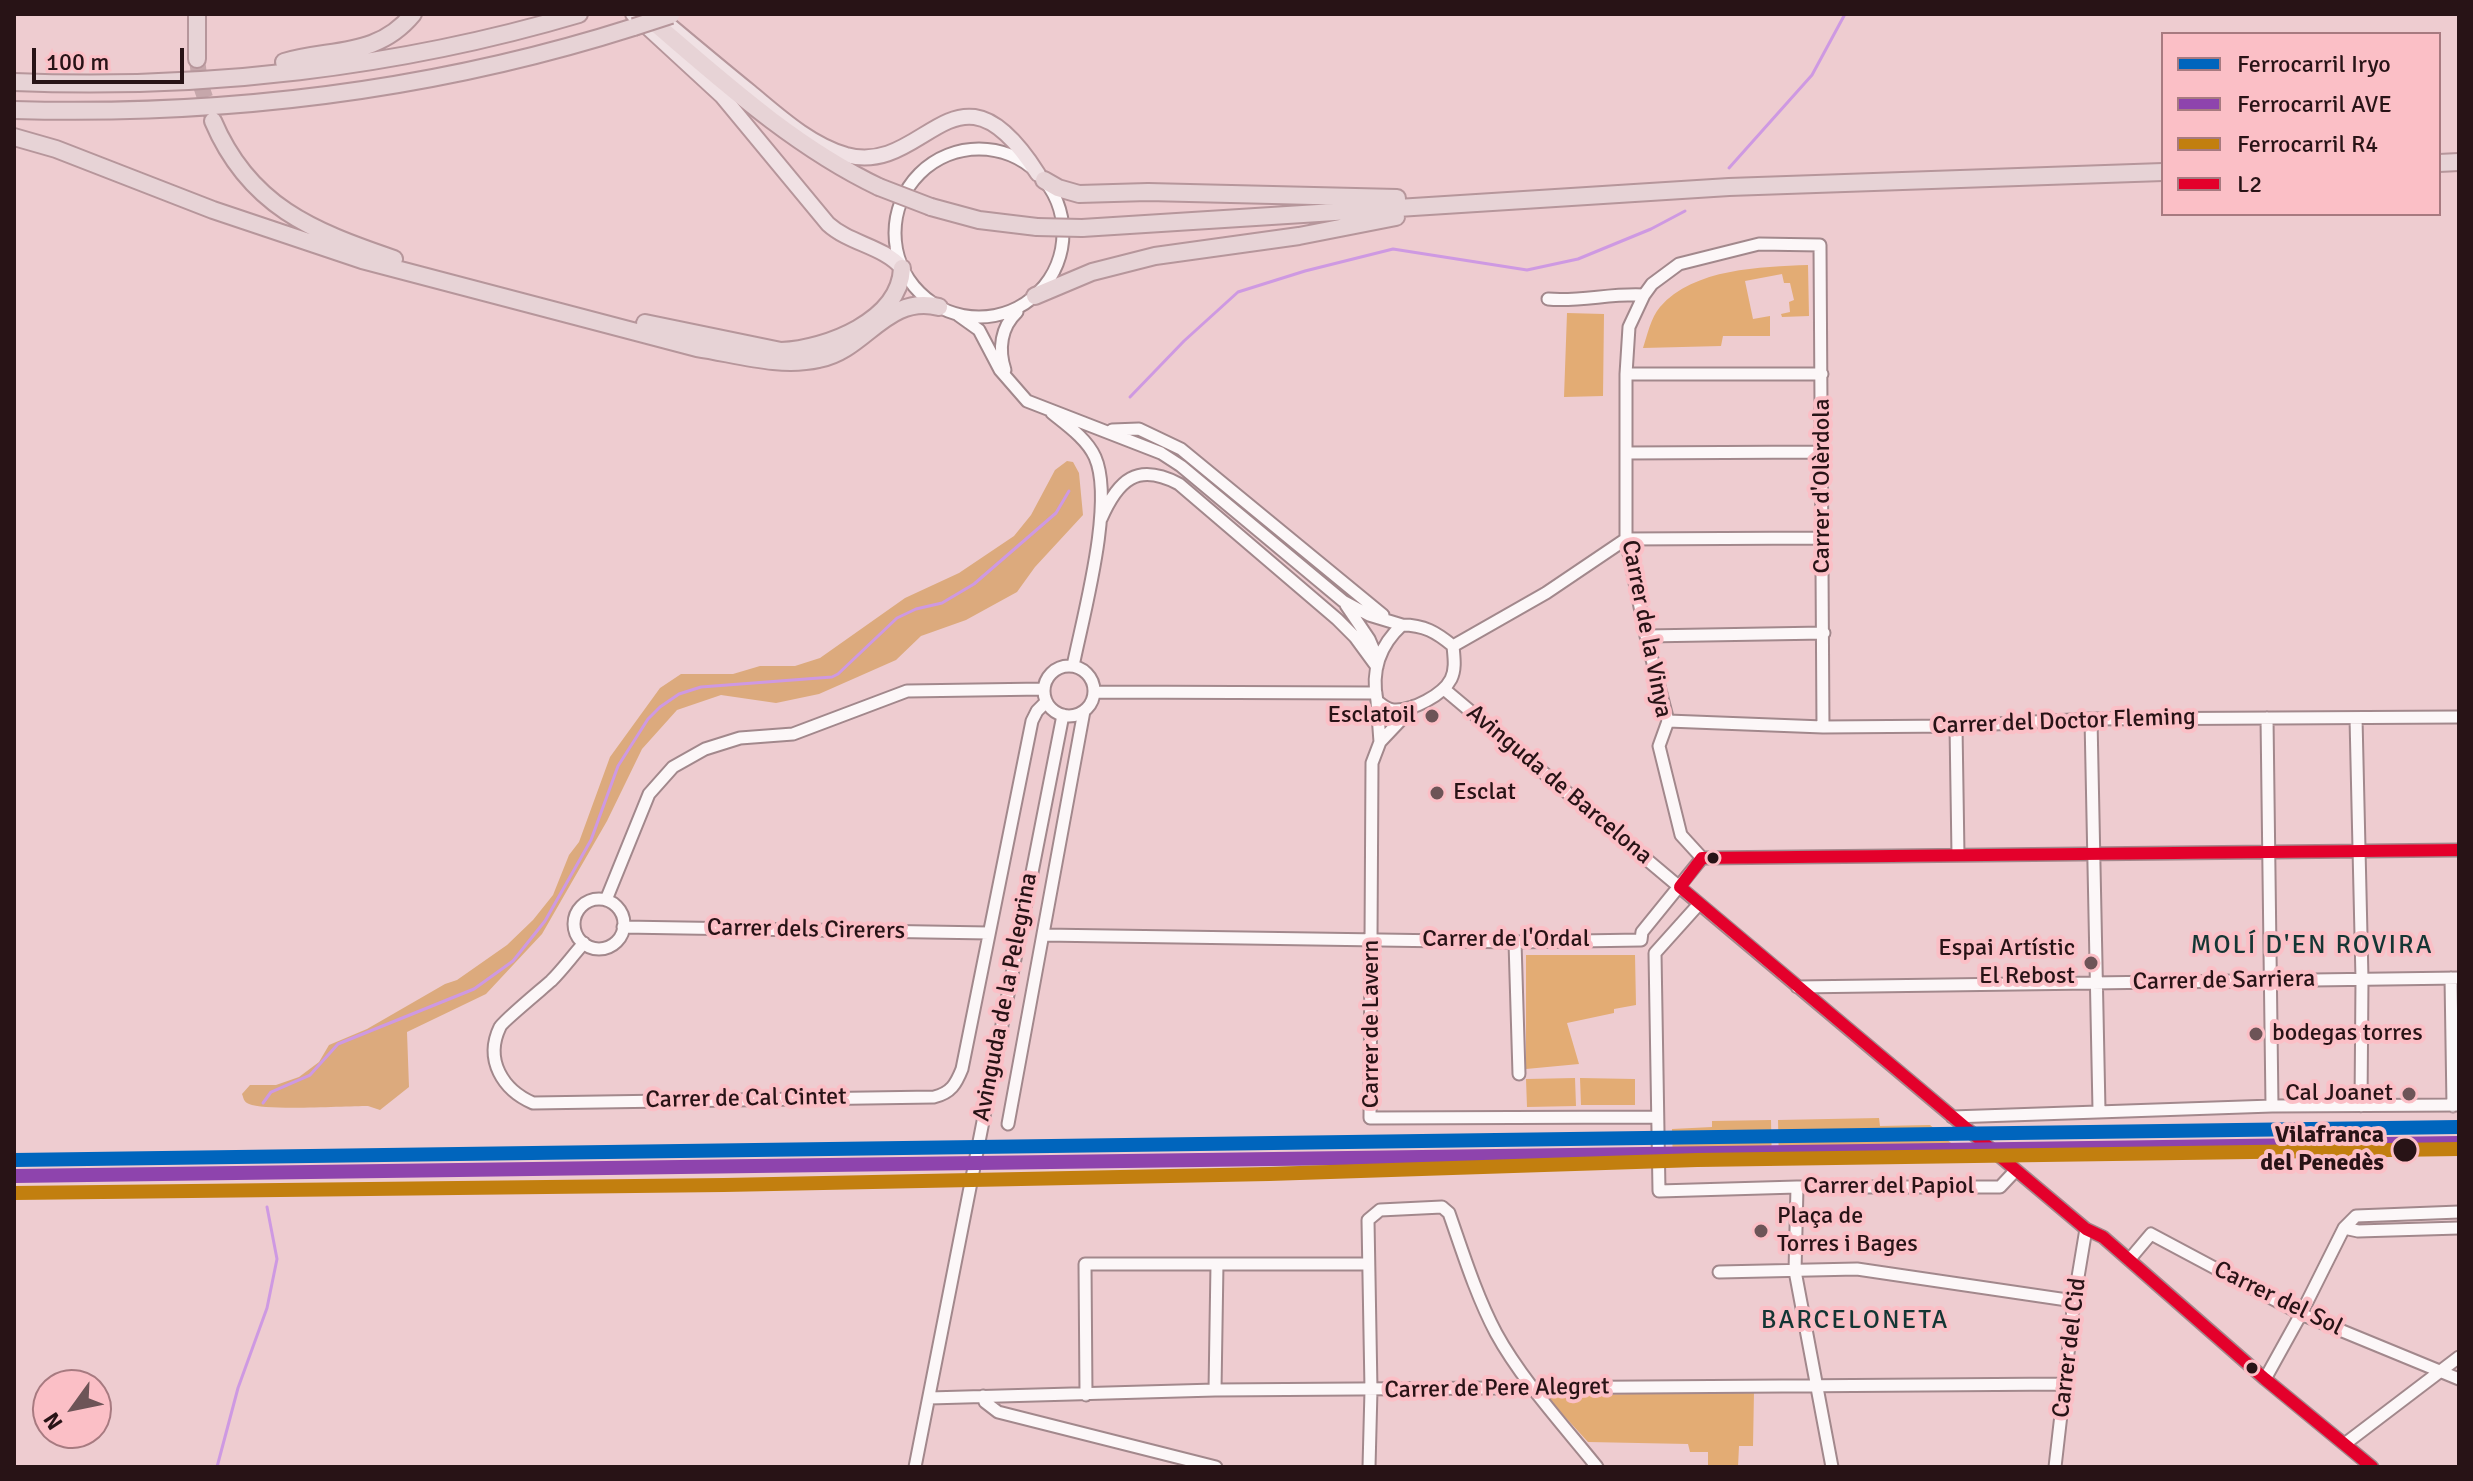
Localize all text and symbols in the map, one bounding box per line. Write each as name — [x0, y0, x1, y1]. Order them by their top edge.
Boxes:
scale bar — [36, 32, 188, 82]
legend — [2161, 32, 2441, 216]
text: 100 m — [46, 47, 109, 77]
text: Ferrocarril Iryo — [2237, 49, 2391, 79]
text: Ferrocarril AVE — [2237, 89, 2392, 119]
text: Ferrocarril R4 — [2237, 129, 2378, 159]
text: L2 — [2237, 169, 2262, 199]
street label: Carrer d'Olèrdola — [1809, 398, 1837, 574]
street label: Carrer de la Vinya — [1615, 538, 1677, 720]
street label: Avinguda de Barcelona — [1460, 699, 1658, 871]
place label: Esclatoil — [1327, 702, 1416, 730]
street label: Carrer del Doctor Fleming — [1932, 703, 2196, 741]
marker: Esclatoil — [1423, 707, 1441, 725]
place label: Esclat — [1453, 779, 1516, 807]
marker: Esclat — [1428, 784, 1446, 802]
unlabelled marker — [1705, 850, 1721, 866]
street label: Avinguda de la Pelegrina — [968, 870, 1044, 1124]
street label: Carrer dels Cirerers — [707, 914, 905, 946]
street label: Carrer de l'Ordal — [1422, 926, 1590, 954]
district label: MOLÍ D'EN ROVIRA — [2190, 930, 2434, 962]
place label: Espai Artístic El Rebost — [1938, 935, 2075, 991]
street label: Carrer de Lavern — [1358, 940, 1386, 1108]
marker: Espai Artístic El Rebost — [2082, 954, 2100, 972]
street label: Carrer de Sarriera — [2132, 965, 2316, 997]
place label: bodegas torres — [2272, 1020, 2423, 1048]
marker: bodegas torres — [2247, 1025, 2265, 1043]
place label: Cal Joanet — [2285, 1080, 2393, 1108]
street label: Carrer de Cal Cintet — [645, 1083, 847, 1115]
marker: Cal Joanet — [2400, 1085, 2418, 1103]
place label: Vilafranca del Penedès — [2260, 1122, 2384, 1178]
marker: Vilafranca del Penedès — [2391, 1136, 2419, 1164]
street label: Carrer del Papiol — [1804, 1173, 1974, 1201]
place label: Plaça de Torres i Bages — [1777, 1203, 1918, 1259]
marker: Plaça de Torres i Bages — [1752, 1222, 1770, 1240]
street label: Carrer del Sol — [2209, 1255, 2347, 1343]
street label: Carrer del Cid — [2047, 1276, 2093, 1420]
district label: BARCELONETA — [1761, 1305, 1949, 1337]
unlabelled marker — [2244, 1360, 2260, 1376]
north arrow — [32, 1369, 112, 1449]
street label: Carrer de Pere Alegret — [1384, 1373, 1610, 1405]
text: N — [38, 1407, 69, 1435]

